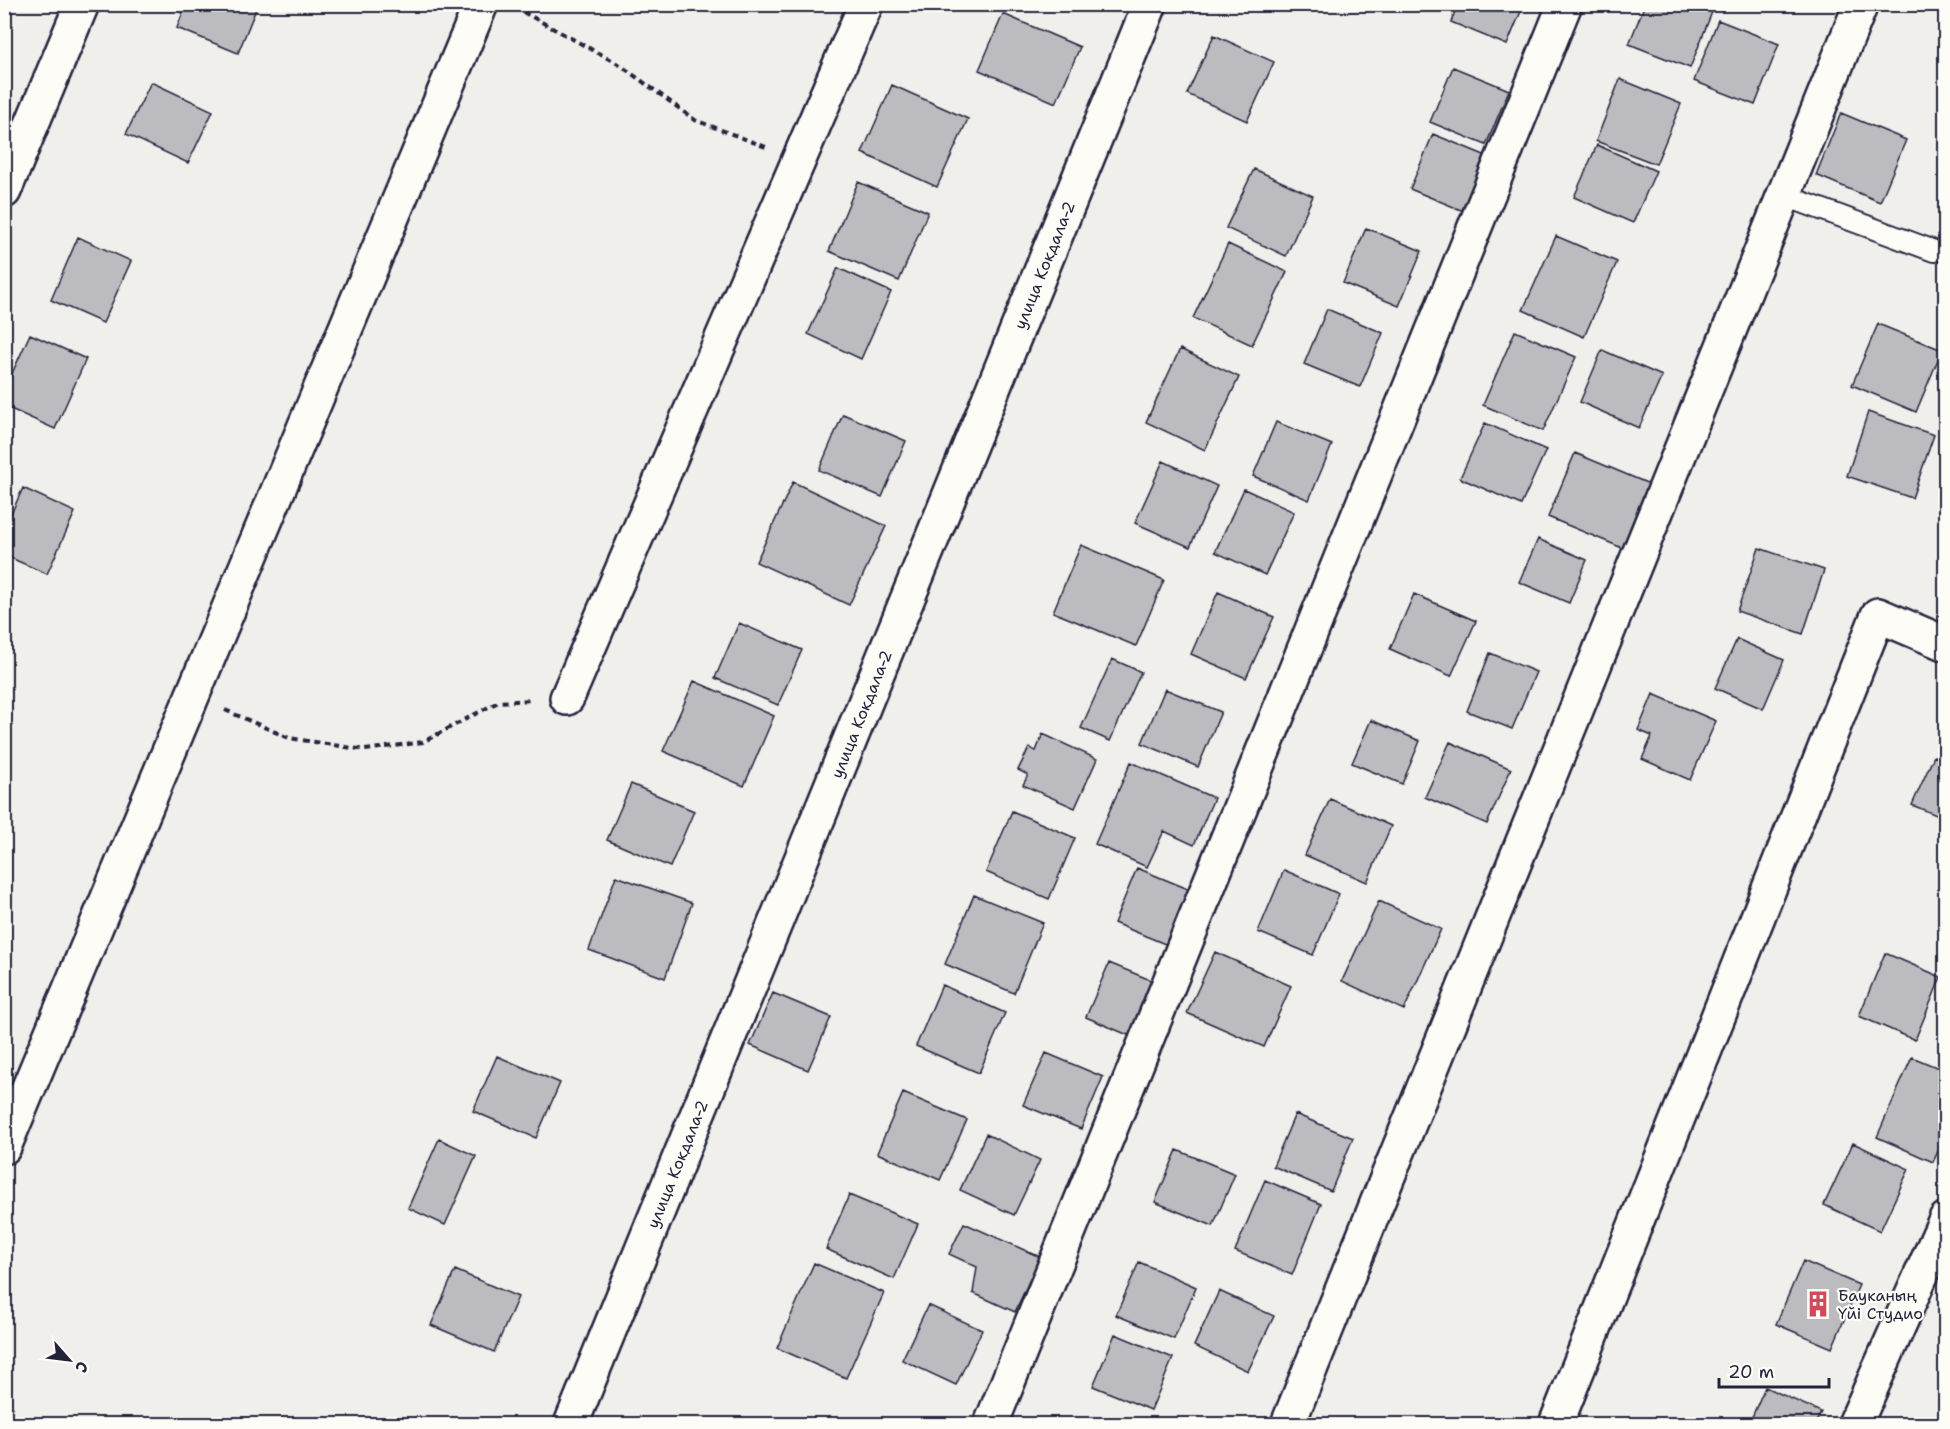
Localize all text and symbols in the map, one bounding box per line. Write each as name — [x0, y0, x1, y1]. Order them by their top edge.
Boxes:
street label: улица Кокдала-2 — [1009, 198, 1080, 332]
street label: улица Кокдала-2 — [826, 647, 897, 781]
street label: улица Кокдала-2 — [642, 1097, 713, 1231]
place label: Бауканың Үйі Студио — [1838, 1285, 1923, 1324]
building icon: Бауканың Үйі Студио — [1803, 1289, 1833, 1319]
north arrow — [39, 1330, 99, 1390]
scale bar — [1719, 1351, 1828, 1389]
text: С — [70, 1358, 93, 1376]
text: 20 m — [1728, 1360, 1774, 1384]

